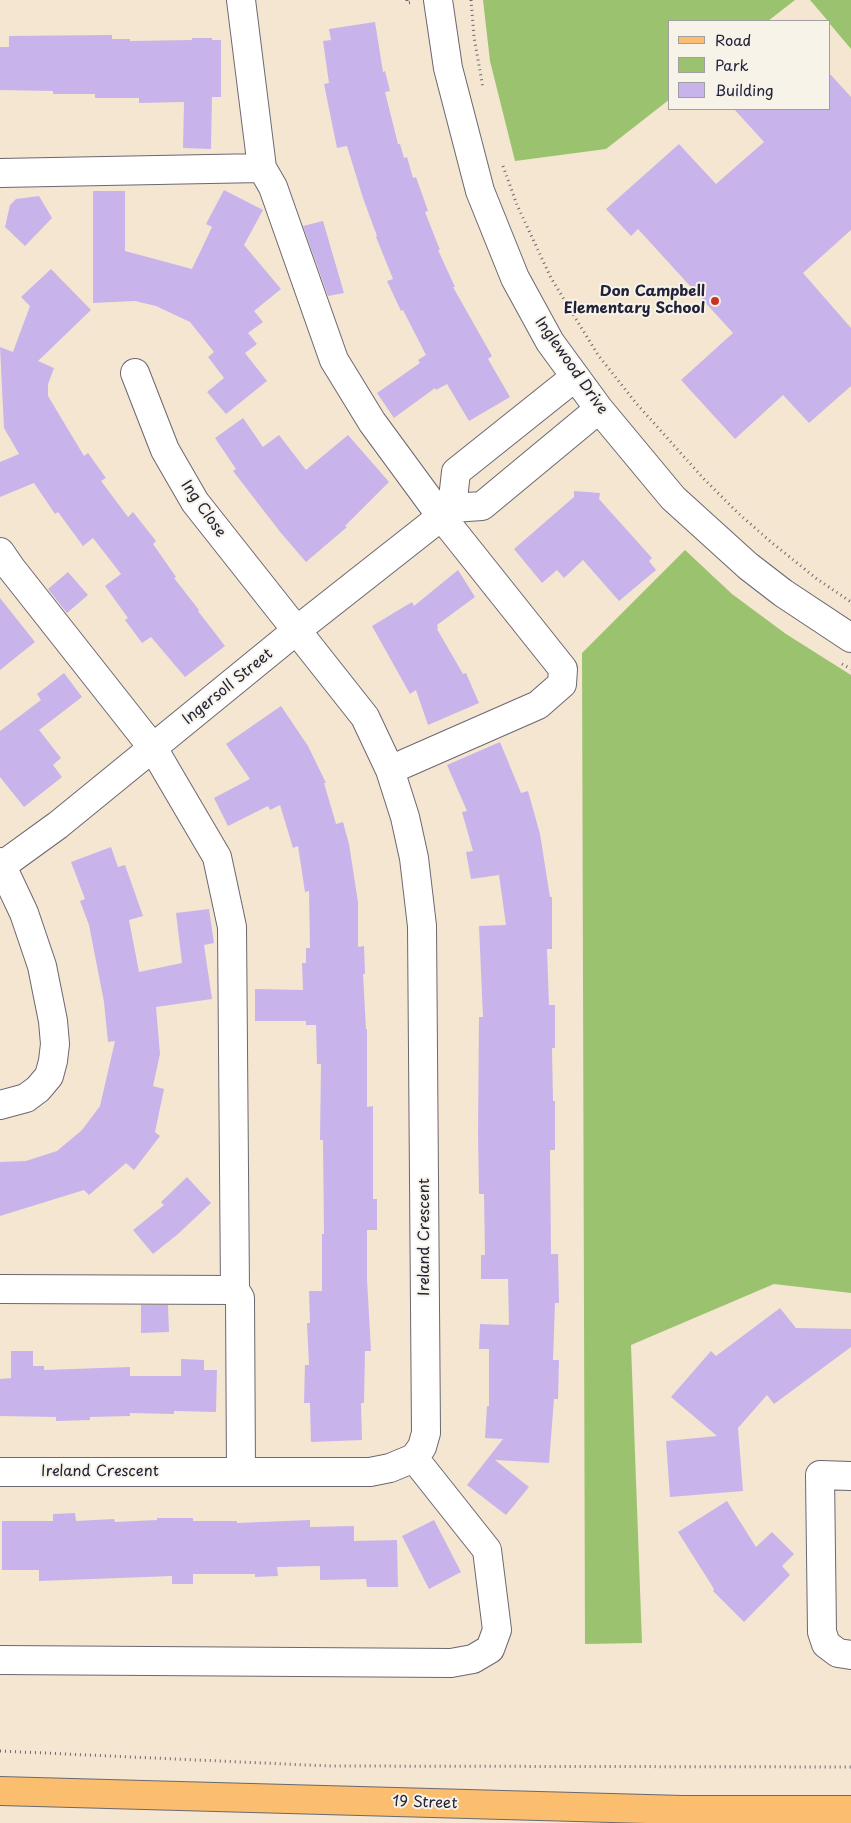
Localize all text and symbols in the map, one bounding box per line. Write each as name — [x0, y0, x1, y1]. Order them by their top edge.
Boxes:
legend — [668, 20, 831, 110]
text: Road — [715, 28, 751, 51]
text: Park — [715, 53, 749, 76]
text: Building — [715, 78, 774, 101]
place label: Don Campbell Elementary School — [564, 283, 705, 318]
marker: Don Campbell Elementary School — [709, 295, 721, 307]
street label: Inglewood Drive — [531, 314, 611, 418]
street label: Ing Close — [177, 477, 229, 541]
street label: Ingersoll Street — [179, 645, 277, 729]
street label: Ireland Crescent — [416, 1178, 434, 1296]
street label: Ireland Crescent — [41, 1463, 159, 1481]
street label: 19 Street — [392, 1793, 458, 1813]

